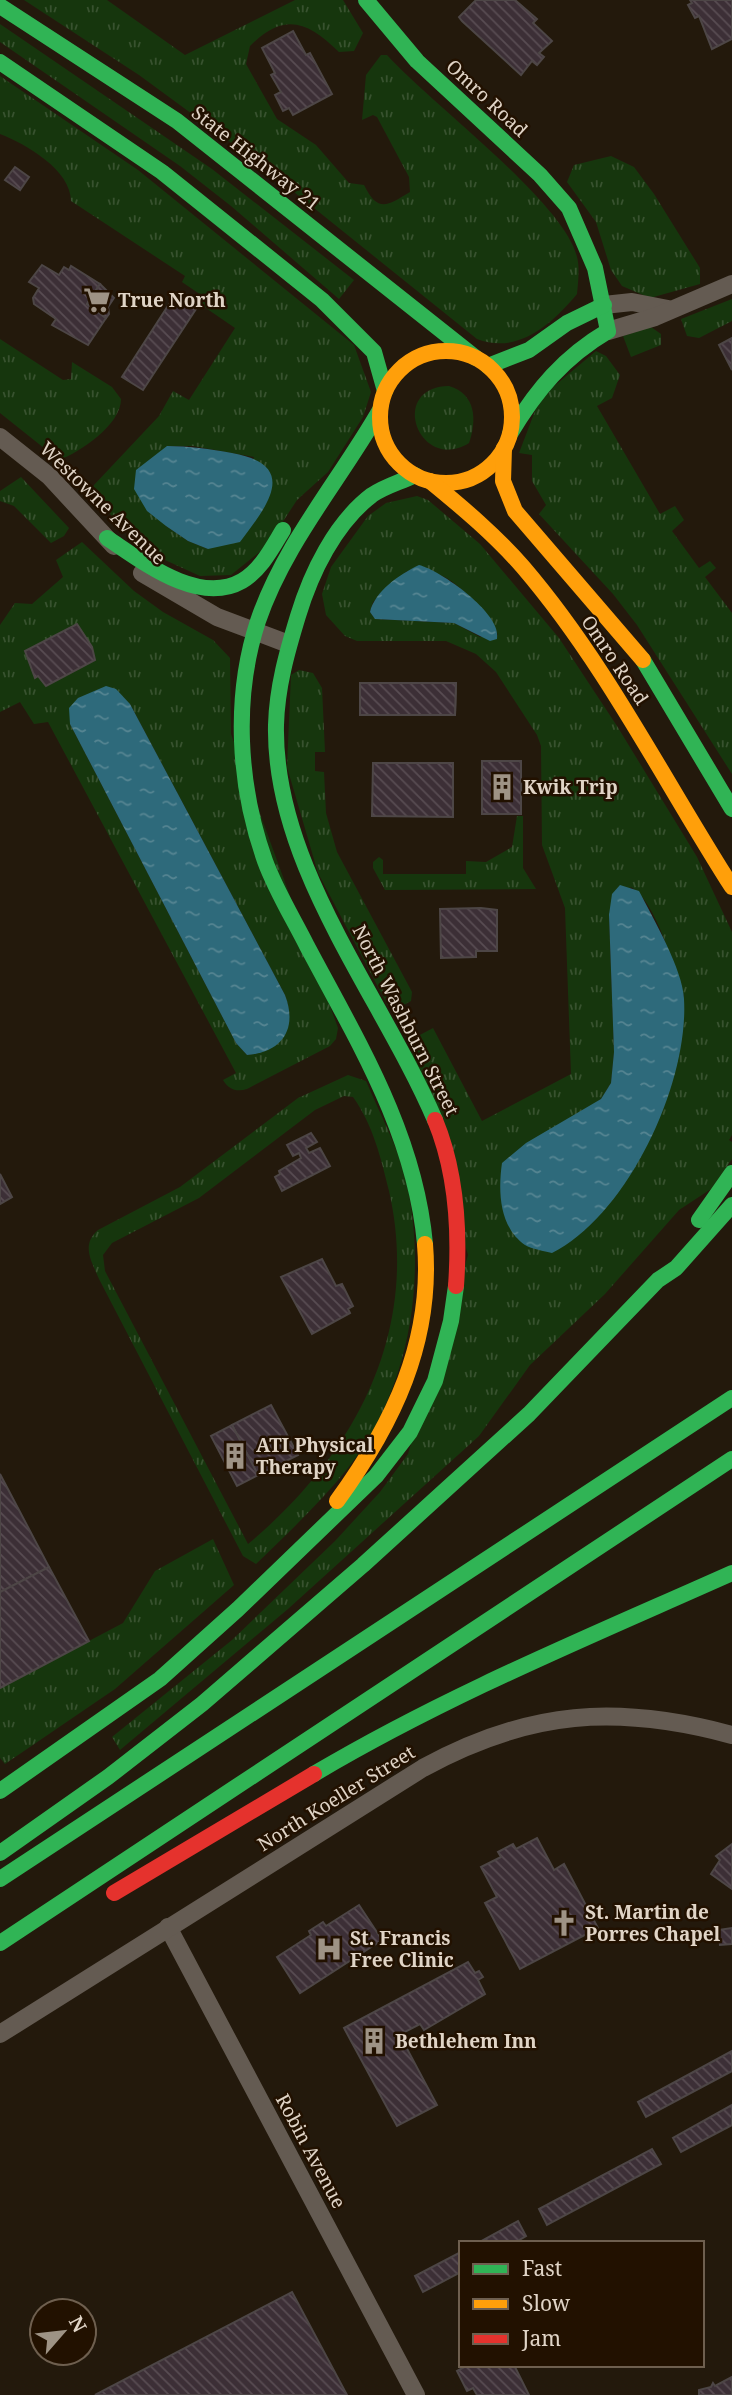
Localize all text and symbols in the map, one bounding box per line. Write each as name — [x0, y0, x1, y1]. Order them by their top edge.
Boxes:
street label: Omro Road — [441, 53, 534, 143]
street label: State Highway 21 — [186, 100, 326, 216]
supermarket icon: True North — [82, 285, 112, 315]
place label: True North — [118, 287, 226, 313]
street label: Westowne Avenue — [34, 436, 172, 570]
street label: Omro Road — [576, 610, 655, 710]
building icon: Kwik Trip — [487, 772, 517, 802]
place label: Kwik Trip — [523, 774, 618, 800]
street label: North Washburn Street — [347, 920, 466, 1120]
place label: ATI Physical Therapy — [256, 1432, 374, 1480]
building icon: ATI Physical Therapy — [220, 1441, 250, 1471]
street label: North Koeller Street — [252, 1739, 420, 1857]
place label: St. Martin de Porres Chapel — [585, 1899, 721, 1947]
church icon: St. Martin de Porres Chapel — [549, 1908, 579, 1938]
place label: St. Francis Free Clinic — [350, 1925, 454, 1973]
hospital icon: St. Francis Free Clinic — [314, 1934, 344, 1964]
building icon: Bethlehem Inn — [359, 2026, 389, 2056]
place label: Bethlehem Inn — [395, 2028, 537, 2054]
street label: Robin Avenue — [270, 2089, 352, 2213]
legend — [459, 2241, 704, 2367]
text: Fast — [522, 2254, 562, 2282]
text: Slow — [522, 2289, 571, 2317]
north arrow — [28, 2297, 98, 2367]
text: N — [63, 2311, 93, 2337]
text: Jam — [521, 2324, 561, 2352]

